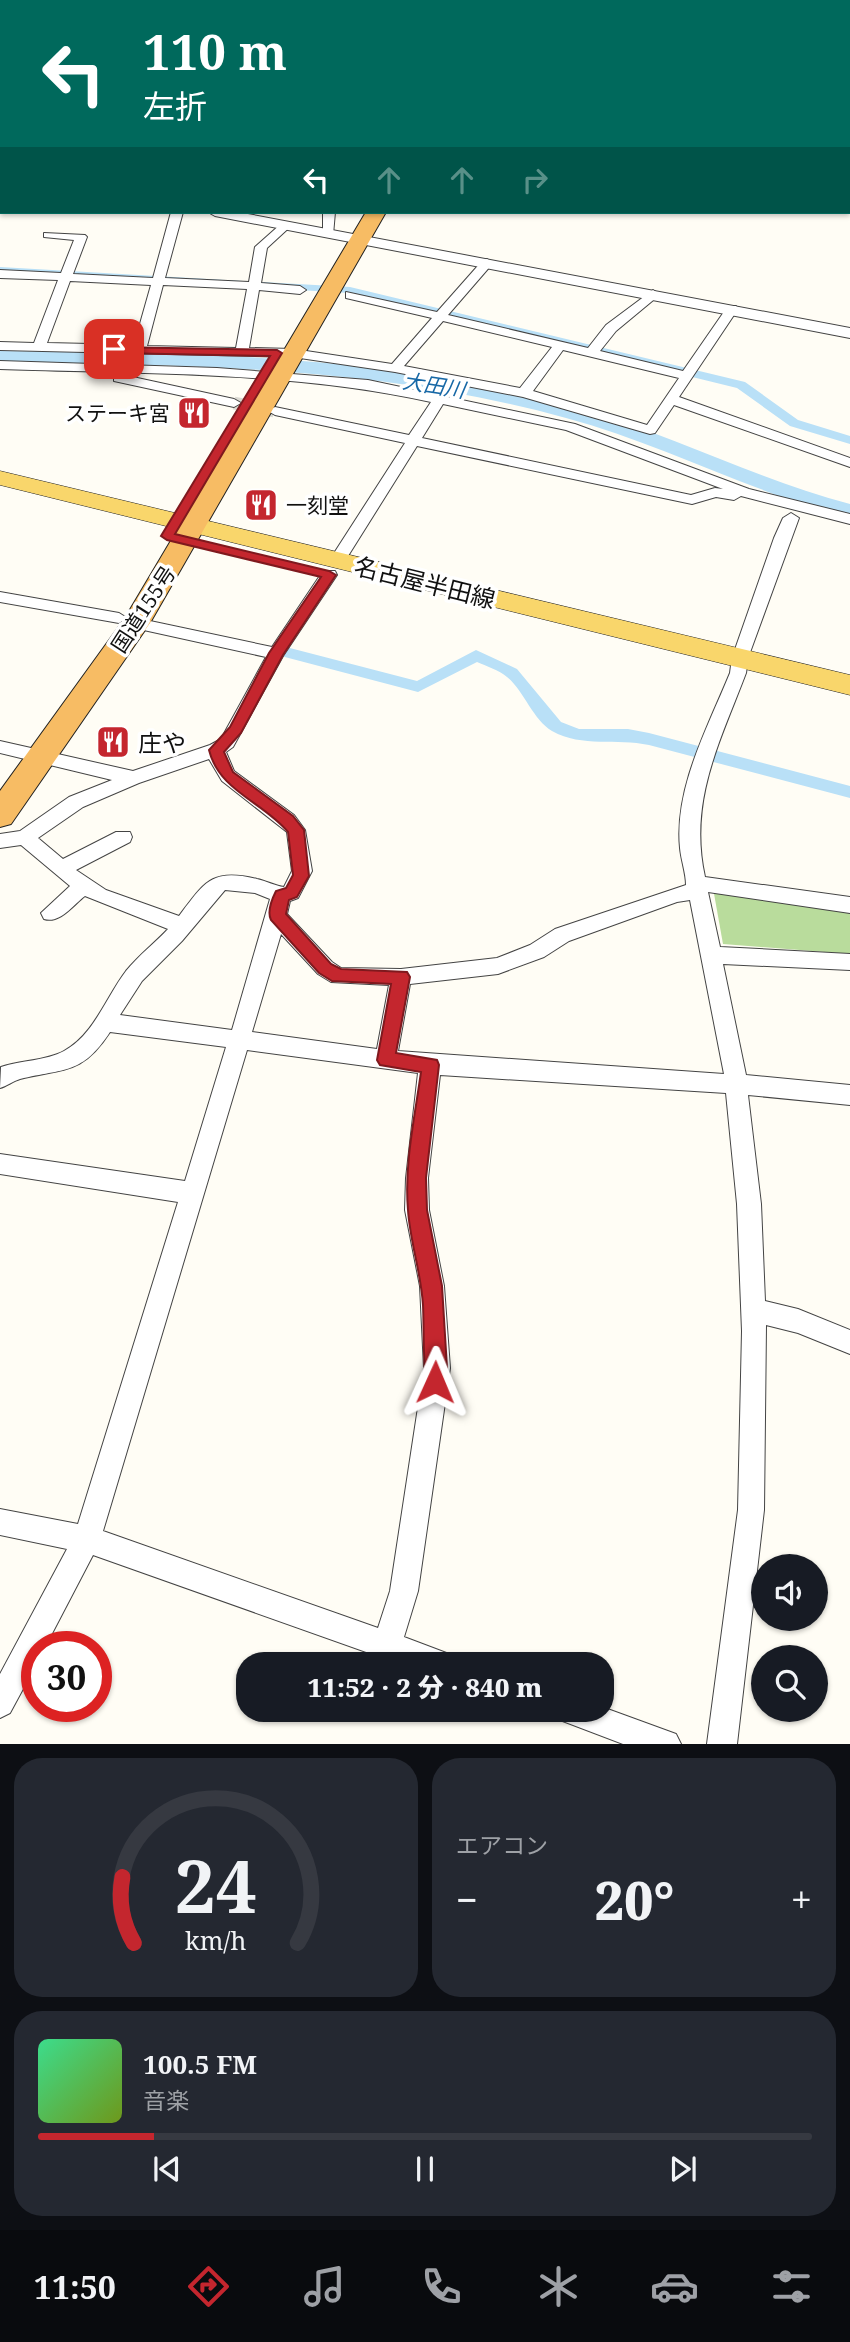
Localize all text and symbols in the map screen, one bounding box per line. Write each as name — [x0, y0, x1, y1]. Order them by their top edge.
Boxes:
text: 110 m — [143, 18, 287, 84]
icon: left — [28, 28, 119, 119]
text: 左折 — [143, 84, 207, 127]
icon: left — [297, 161, 335, 199]
icon: ahead — [370, 161, 408, 199]
icon: ahead — [443, 161, 481, 199]
icon: right — [516, 161, 554, 199]
pin — [84, 319, 144, 379]
icon: arrive — [95, 330, 133, 368]
water label: 大田川 — [401, 366, 469, 404]
restaurant icon: ステーキ宮 — [175, 394, 213, 432]
place label: ステーキ宮 — [65, 399, 170, 427]
restaurant icon: 一刻堂 — [242, 486, 280, 524]
place label: 一刻堂 — [286, 491, 349, 519]
street label: 名古屋半田線 — [351, 549, 499, 615]
street label: 国道155号 — [105, 560, 181, 658]
restaurant icon: 庄や — [94, 723, 132, 761]
place label: 庄や — [138, 726, 186, 759]
position arrow — [398, 1345, 472, 1419]
map controls — [751, 1554, 828, 1722]
button: sound — [751, 1554, 828, 1631]
speed limit sign: 30 — [21, 1631, 112, 1722]
button: search — [751, 1645, 828, 1722]
text: 11:52 · 2 分 · 840 m — [308, 1669, 542, 1705]
text: エアコン — [456, 1829, 548, 1861]
text: 24 — [175, 1836, 257, 1935]
text: 20° — [594, 1864, 674, 1935]
text: − — [456, 1873, 478, 1925]
text: + — [791, 1873, 812, 1925]
text: km/h — [185, 1923, 247, 1957]
text: 100.5 FM — [143, 2046, 257, 2082]
text: 音楽 — [143, 2084, 189, 2116]
icon: previous — [148, 2150, 186, 2188]
icon: pause — [406, 2150, 444, 2188]
icon: next — [664, 2150, 702, 2188]
icon: directions — [184, 2262, 233, 2311]
icon: music — [300, 2262, 349, 2311]
icon: phone — [417, 2262, 466, 2311]
icon: climate — [534, 2262, 583, 2311]
icon: car — [650, 2262, 699, 2311]
icon: filters — [767, 2262, 816, 2311]
text: 11:50 — [34, 2265, 116, 2308]

